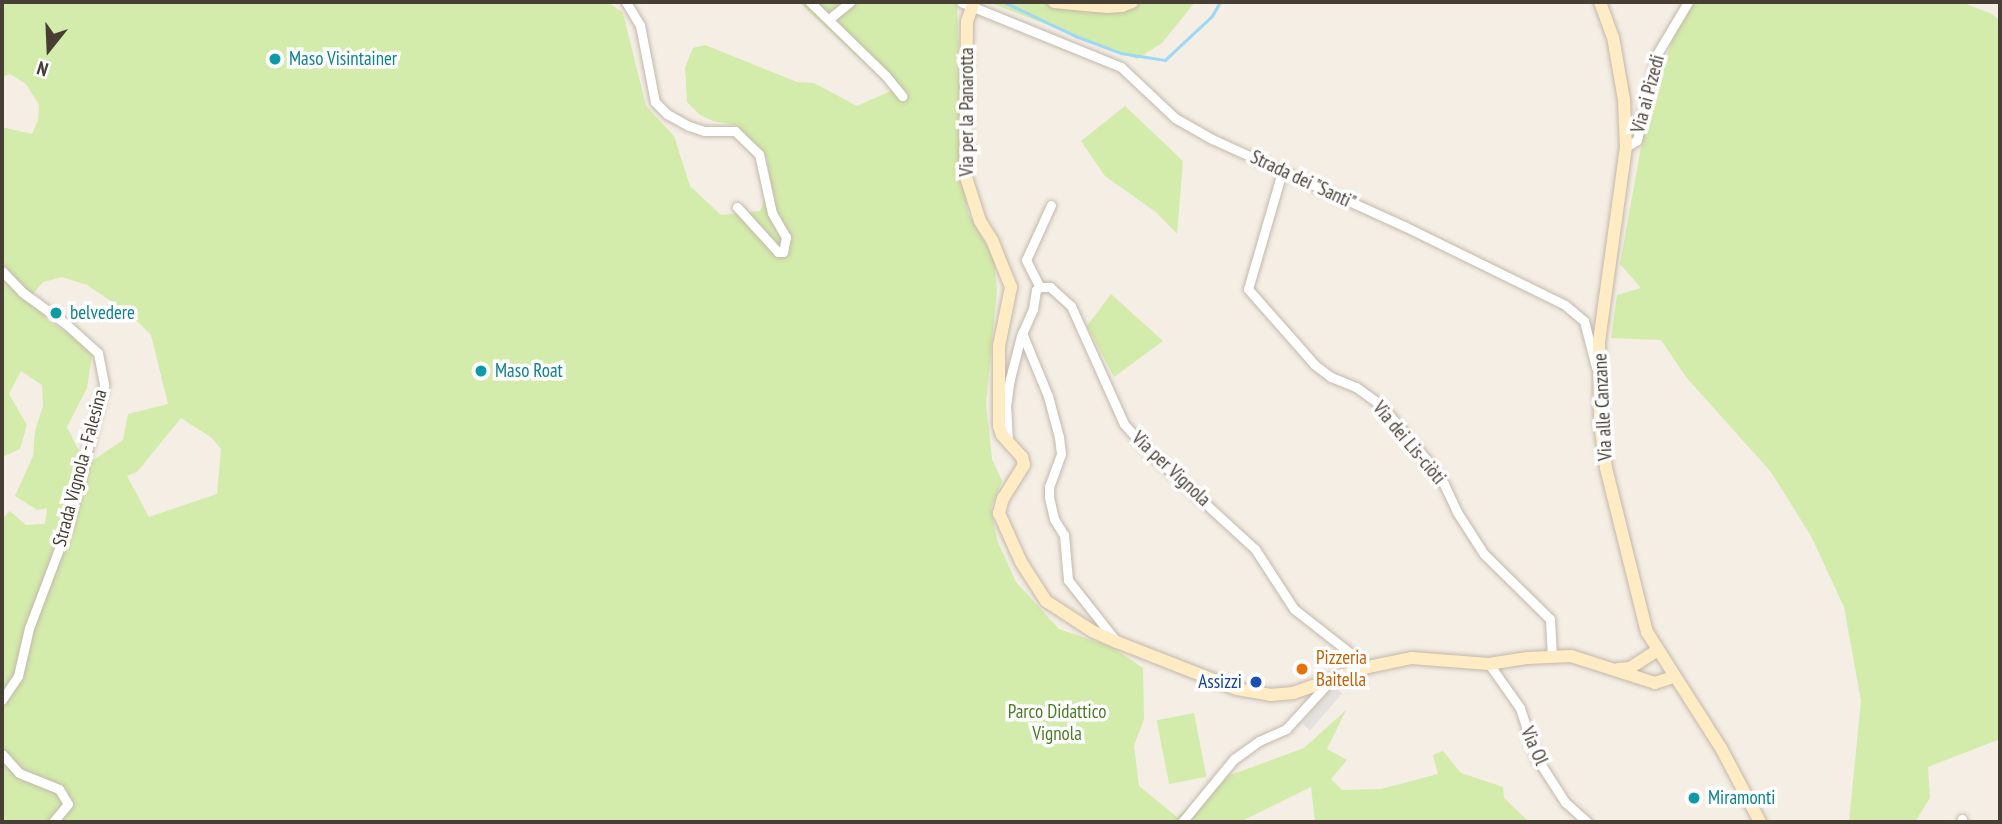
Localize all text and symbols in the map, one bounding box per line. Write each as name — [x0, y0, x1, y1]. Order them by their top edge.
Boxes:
north arrow — [14, 14, 84, 84]
street label: Via per la Panarotta — [956, 47, 978, 177]
place label: Maso Visintainer — [289, 48, 398, 70]
marker: Maso Visintainer — [267, 51, 283, 67]
street label: Via ai Pizedi — [1627, 53, 1669, 135]
text: N — [34, 56, 51, 82]
street label: Strada dei "Santi" — [1246, 145, 1360, 215]
place label: belvedere — [70, 302, 135, 324]
marker: belvedere — [48, 305, 64, 321]
street label: Via alle Canzane — [1589, 353, 1617, 461]
place label: Maso Roat — [495, 360, 563, 382]
marker: Maso Roat — [473, 363, 489, 379]
street label: Strada Vignola - Falesina — [48, 386, 112, 550]
street label: Via dei Lis-ciòti — [1368, 397, 1450, 489]
street label: Via per Vignola — [1127, 427, 1215, 511]
place label: Pizzeria Baitella — [1316, 647, 1367, 691]
marker: Pizzeria Baitella — [1294, 661, 1310, 677]
place label: Assizzi — [1198, 671, 1242, 693]
marker: Assizzi — [1248, 674, 1264, 690]
park label: Parco Didattico Vignola — [1008, 701, 1106, 745]
street label: Via Ol — [1516, 723, 1552, 769]
place label: Miramonti — [1708, 787, 1775, 809]
marker: Miramonti — [1686, 790, 1702, 806]

